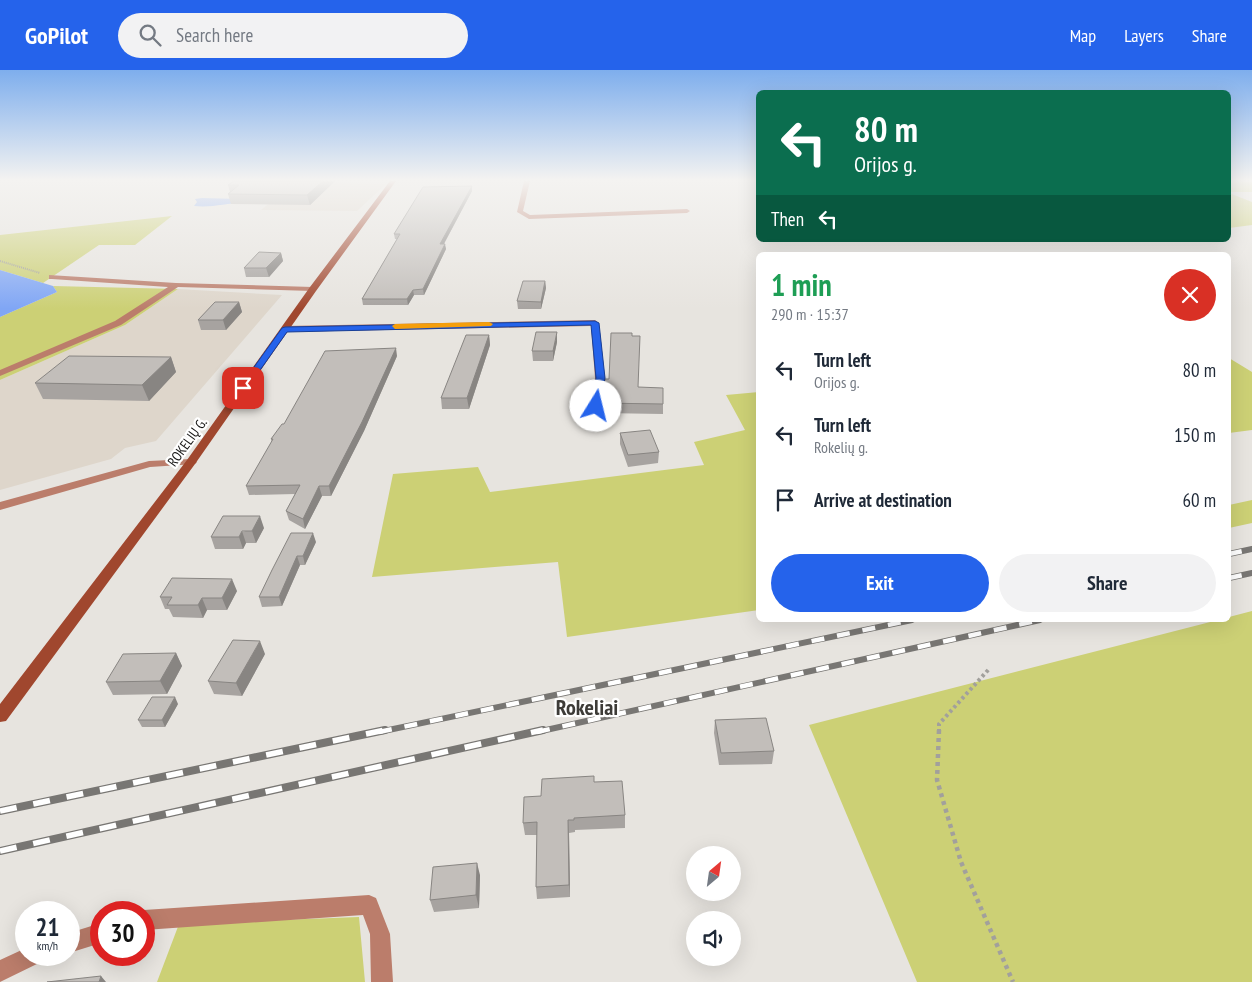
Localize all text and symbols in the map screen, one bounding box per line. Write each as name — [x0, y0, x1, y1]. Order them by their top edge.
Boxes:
search box — [118, 13, 468, 58]
text: GoPilot — [25, 20, 88, 51]
icon: search — [136, 21, 164, 49]
text: Search here — [176, 23, 253, 47]
text: Map — [1070, 24, 1096, 47]
text: Layers — [1124, 24, 1164, 47]
text: Share — [1192, 24, 1227, 47]
text: 80 m — [854, 106, 918, 152]
icon: left — [771, 110, 836, 175]
text: Orijos g. — [854, 150, 917, 178]
icon: left — [814, 205, 842, 233]
text: Then — [771, 207, 804, 231]
text: 1 min — [771, 265, 832, 304]
button: close — [1164, 269, 1216, 321]
text: 290 m · 15:37 — [771, 304, 849, 324]
text: Turn left — [814, 348, 871, 372]
icon: left — [771, 356, 799, 384]
text: 80 m — [1183, 358, 1216, 382]
pin — [222, 367, 264, 409]
text: Orijos g. — [814, 372, 860, 392]
icon: arrive — [229, 374, 257, 402]
position arrow — [569, 379, 621, 431]
text: Turn left — [814, 413, 871, 437]
street label: ROKELIŲ G. — [163, 414, 211, 470]
icon: left — [771, 421, 799, 449]
text: 150 m — [1174, 423, 1216, 447]
text: Rokelių g. — [814, 437, 868, 457]
icon: arrive — [771, 486, 799, 514]
text: Arrive at destination — [814, 488, 952, 512]
text: 60 m — [1183, 488, 1216, 512]
button: Exit — [771, 554, 989, 612]
button: Share — [999, 554, 1216, 612]
district label: Rokeliai — [556, 693, 618, 721]
north arrow — [686, 846, 741, 901]
map controls — [686, 846, 741, 966]
speed limit sign: 30 — [90, 901, 155, 966]
text: 21 — [36, 911, 59, 943]
button: sound — [686, 911, 741, 966]
text: km/h — [37, 938, 58, 953]

